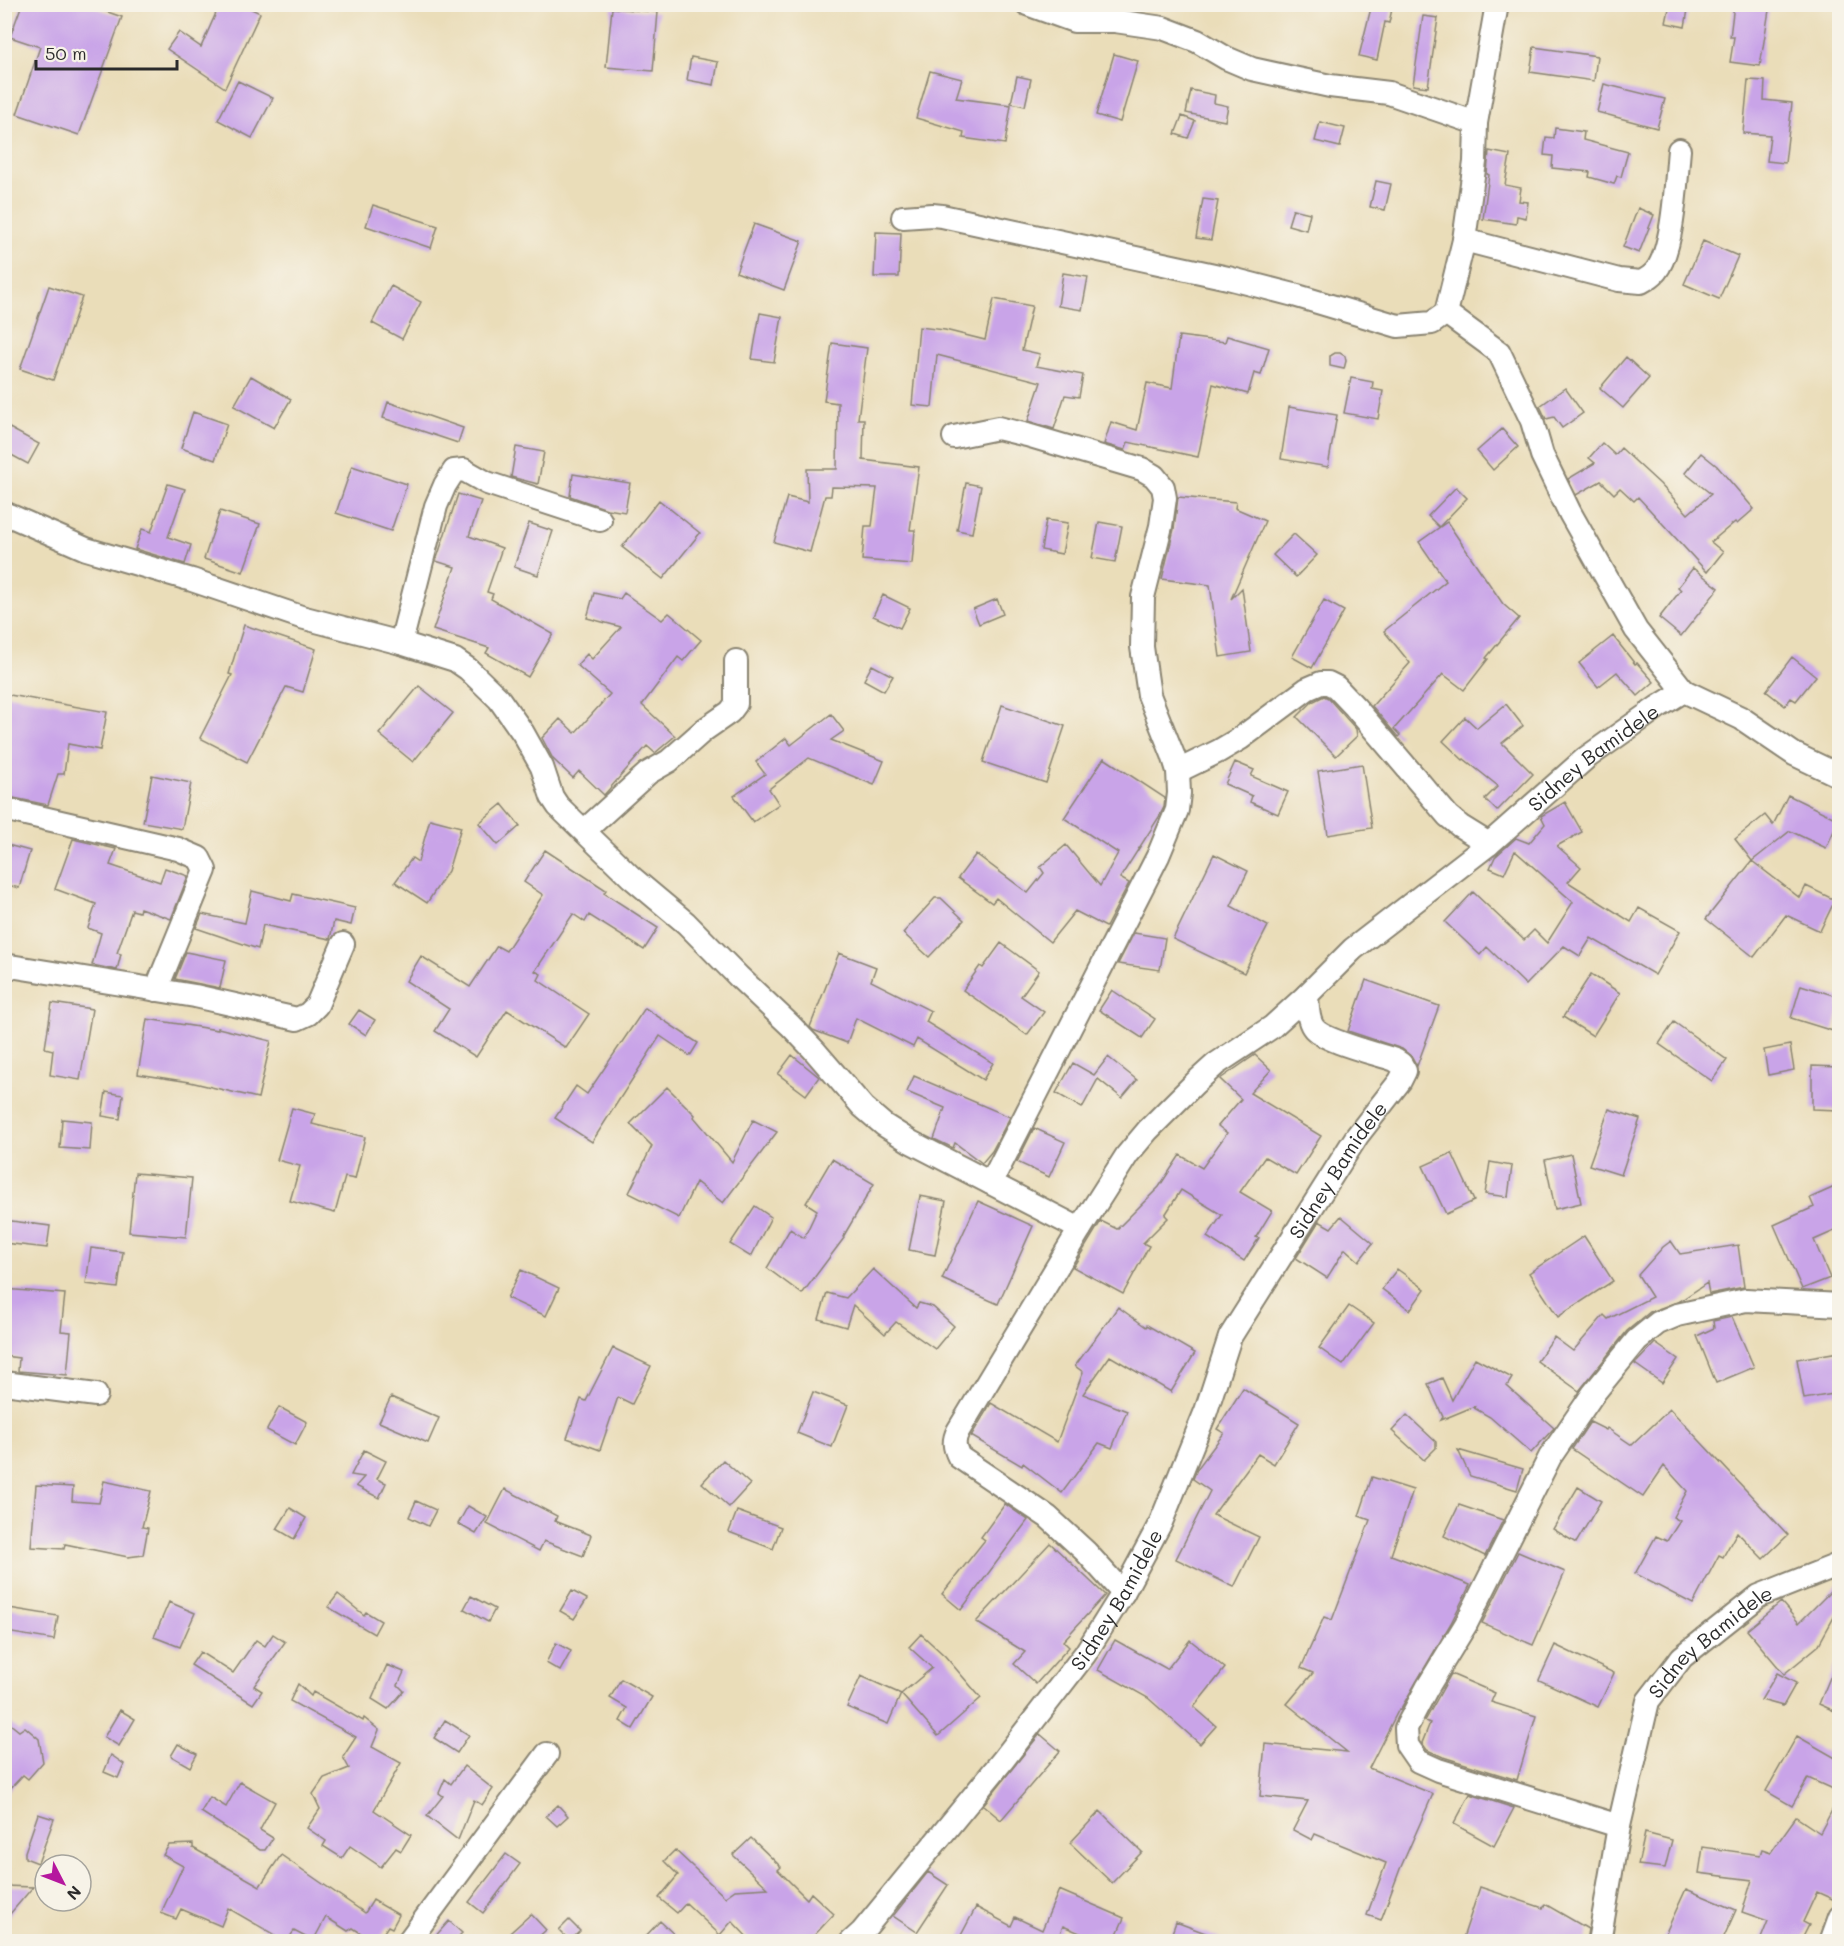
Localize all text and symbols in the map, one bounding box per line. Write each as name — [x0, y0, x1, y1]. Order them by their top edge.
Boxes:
scale bar — [36, 33, 177, 71]
text: 50 m — [45, 41, 87, 65]
street label: Sidney Bamidele — [1522, 698, 1664, 817]
street label: Sidney Bamidele — [1282, 1096, 1392, 1244]
street label: Sidney Bamidele — [1064, 1524, 1168, 1676]
street label: Sidney Bamidele — [1642, 1579, 1776, 1703]
north arrow — [33, 1853, 93, 1913]
text: N — [63, 1882, 86, 1905]

